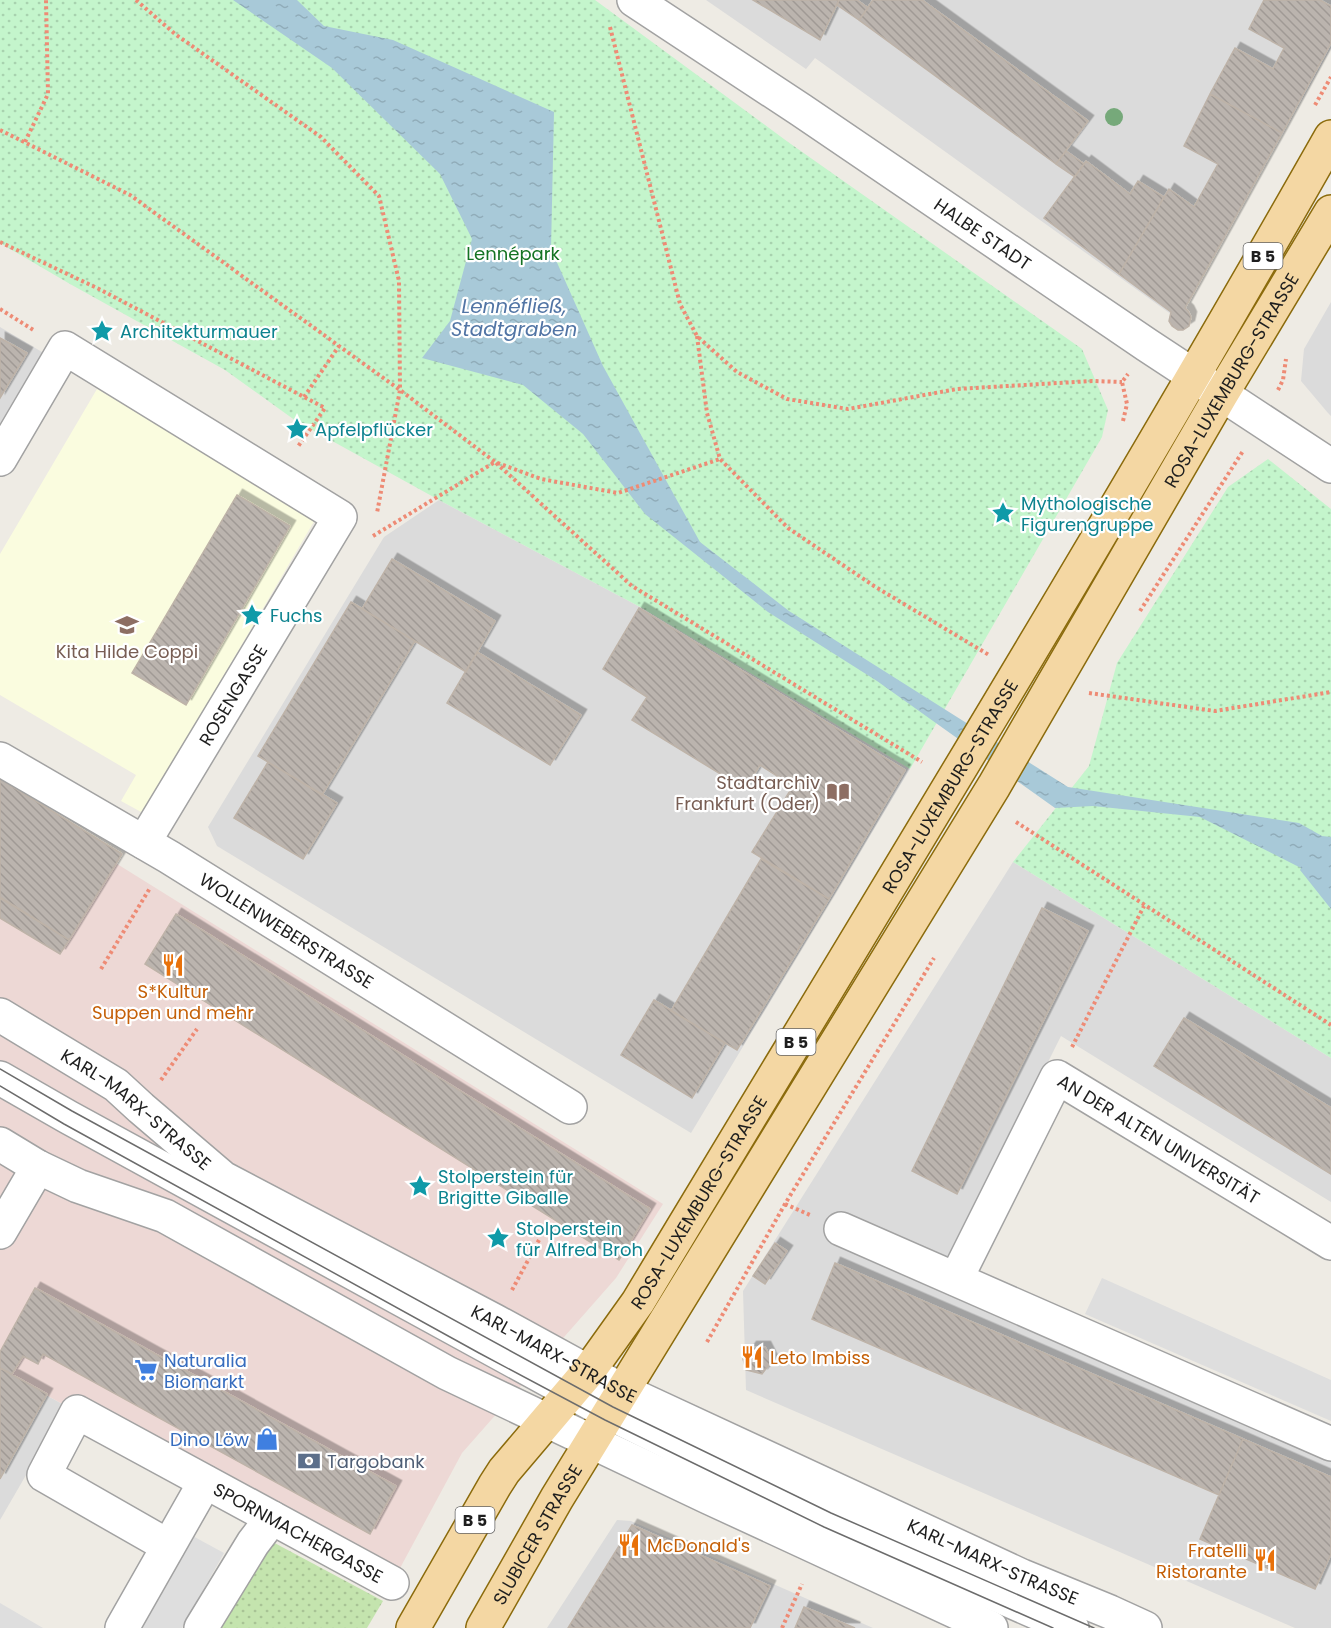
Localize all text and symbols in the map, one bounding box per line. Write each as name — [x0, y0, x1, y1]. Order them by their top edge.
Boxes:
street label: HALBE STADT — [929, 192, 1037, 276]
park label: Lennépark — [466, 241, 560, 266]
road number: B 5 — [1244, 243, 1282, 269]
street label: ROSA-LUXEMBURG-STRASSE — [1158, 268, 1304, 492]
water label: Lennéfließ, Stadtgraben — [451, 292, 577, 343]
place icon: Architekturmauer — [89, 318, 115, 344]
place label: Architekturmauer — [120, 319, 278, 344]
place icon: Apfelpflücker — [284, 416, 310, 442]
place label: Apfelpflücker — [315, 417, 433, 442]
place label: Mythologische Figurengruppe — [1021, 491, 1153, 537]
place icon: Mythologische Figurengruppe — [990, 500, 1016, 526]
place icon: Fuchs — [239, 602, 265, 628]
place label: Fuchs — [270, 603, 322, 628]
school or university icon: Kita Hilde Coppi — [114, 612, 140, 638]
place label: Kita Hilde Coppi — [56, 639, 198, 664]
street label: ROSENGASSE — [193, 640, 273, 750]
street label: ROSA-LUXEMBURG-STRASSE — [875, 674, 1023, 898]
place label: Stadtarchiv Frankfurt (Oder) — [675, 770, 820, 816]
library icon: Stadtarchiv Frankfurt (Oder) — [825, 779, 851, 805]
street label: WOLLENWEBERSTRASSE — [195, 867, 379, 994]
restaurant icon: S*Kultur Suppen und mehr — [160, 952, 186, 978]
place label: S*Kultur Suppen und mehr — [92, 979, 254, 1025]
road number: B 5 — [776, 1029, 816, 1055]
street label: KARL-MARX-STRASSE — [56, 1042, 217, 1175]
street label: AN DER ALTEN UNIVERSITÄT — [1053, 1068, 1265, 1210]
street label: ROSA-LUXEMBURG-STRASSE — [624, 1091, 772, 1314]
place label: Stolperstein für Brigitte Giballe — [438, 1164, 573, 1210]
place icon: Stolperstein für Brigitte Giballe — [407, 1173, 433, 1199]
place label: Stolperstein für Alfred Broh — [516, 1216, 643, 1262]
place icon: Stolperstein für Alfred Broh — [485, 1225, 511, 1251]
street label: KARL-MARX-STRASSE — [467, 1298, 641, 1408]
restaurant icon: Leto Imbiss — [739, 1344, 765, 1370]
place label: Leto Imbiss — [770, 1345, 870, 1370]
place label: Naturalia Biomarkt — [164, 1348, 247, 1394]
supermarket icon: Naturalia Biomarkt — [133, 1357, 159, 1383]
shop icon: Dino Löw — [254, 1426, 280, 1452]
place label: Dino Löw — [170, 1427, 249, 1452]
bank icon: Targobank — [296, 1448, 322, 1474]
place label: Targobank — [327, 1449, 425, 1474]
street label: SLUBICER STRASSE — [486, 1459, 587, 1609]
street label: SPORNMACHERGASSE — [209, 1476, 388, 1588]
road number: B 5 — [456, 1507, 494, 1533]
street label: KARL-MARX-STRASSE — [904, 1512, 1083, 1610]
restaurant icon: McDonald's — [616, 1532, 642, 1558]
place label: McDonald's — [647, 1533, 750, 1558]
place label: Fratelli Ristorante — [1156, 1538, 1247, 1584]
restaurant icon: Fratelli Ristorante — [1252, 1547, 1278, 1573]

